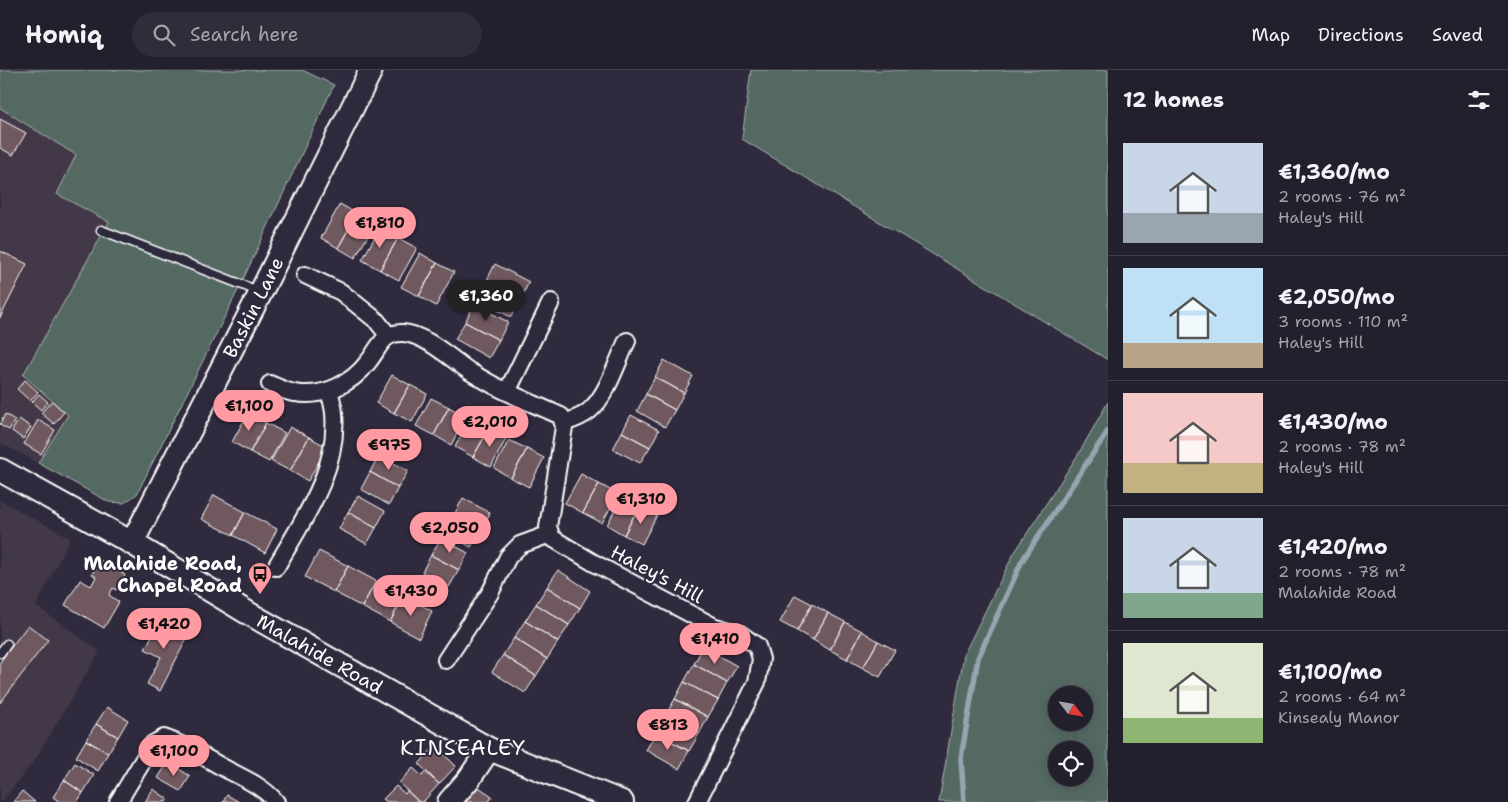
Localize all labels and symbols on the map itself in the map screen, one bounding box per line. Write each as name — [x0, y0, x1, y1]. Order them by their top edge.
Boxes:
pin: €1,810 — [339, 206, 421, 249]
street label: Baskin Lane — [217, 253, 289, 362]
pin: €1,360 — [445, 280, 527, 322]
pin: €1,100 — [208, 390, 290, 432]
pin: €2,010 — [449, 406, 531, 448]
pin: €975 — [359, 428, 419, 471]
pin: €1,310 — [600, 482, 682, 525]
pin: €2,050 — [409, 512, 491, 554]
street label: Haley's Hill — [606, 539, 708, 609]
place label: Malahide Road, Chapel Road — [83, 551, 242, 598]
bus stop icon: Malahide Road, Chapel Road — [247, 561, 273, 595]
pin: €1,430 — [370, 574, 452, 617]
pin: €1,420 — [123, 608, 205, 650]
street label: Malahide Road — [252, 608, 388, 699]
pin: €1,410 — [674, 622, 756, 665]
north arrow — [1048, 686, 1092, 731]
pin: €813 — [638, 708, 698, 751]
pin: €1,100 — [133, 734, 215, 777]
district label: KINSEALEY — [400, 734, 526, 762]

